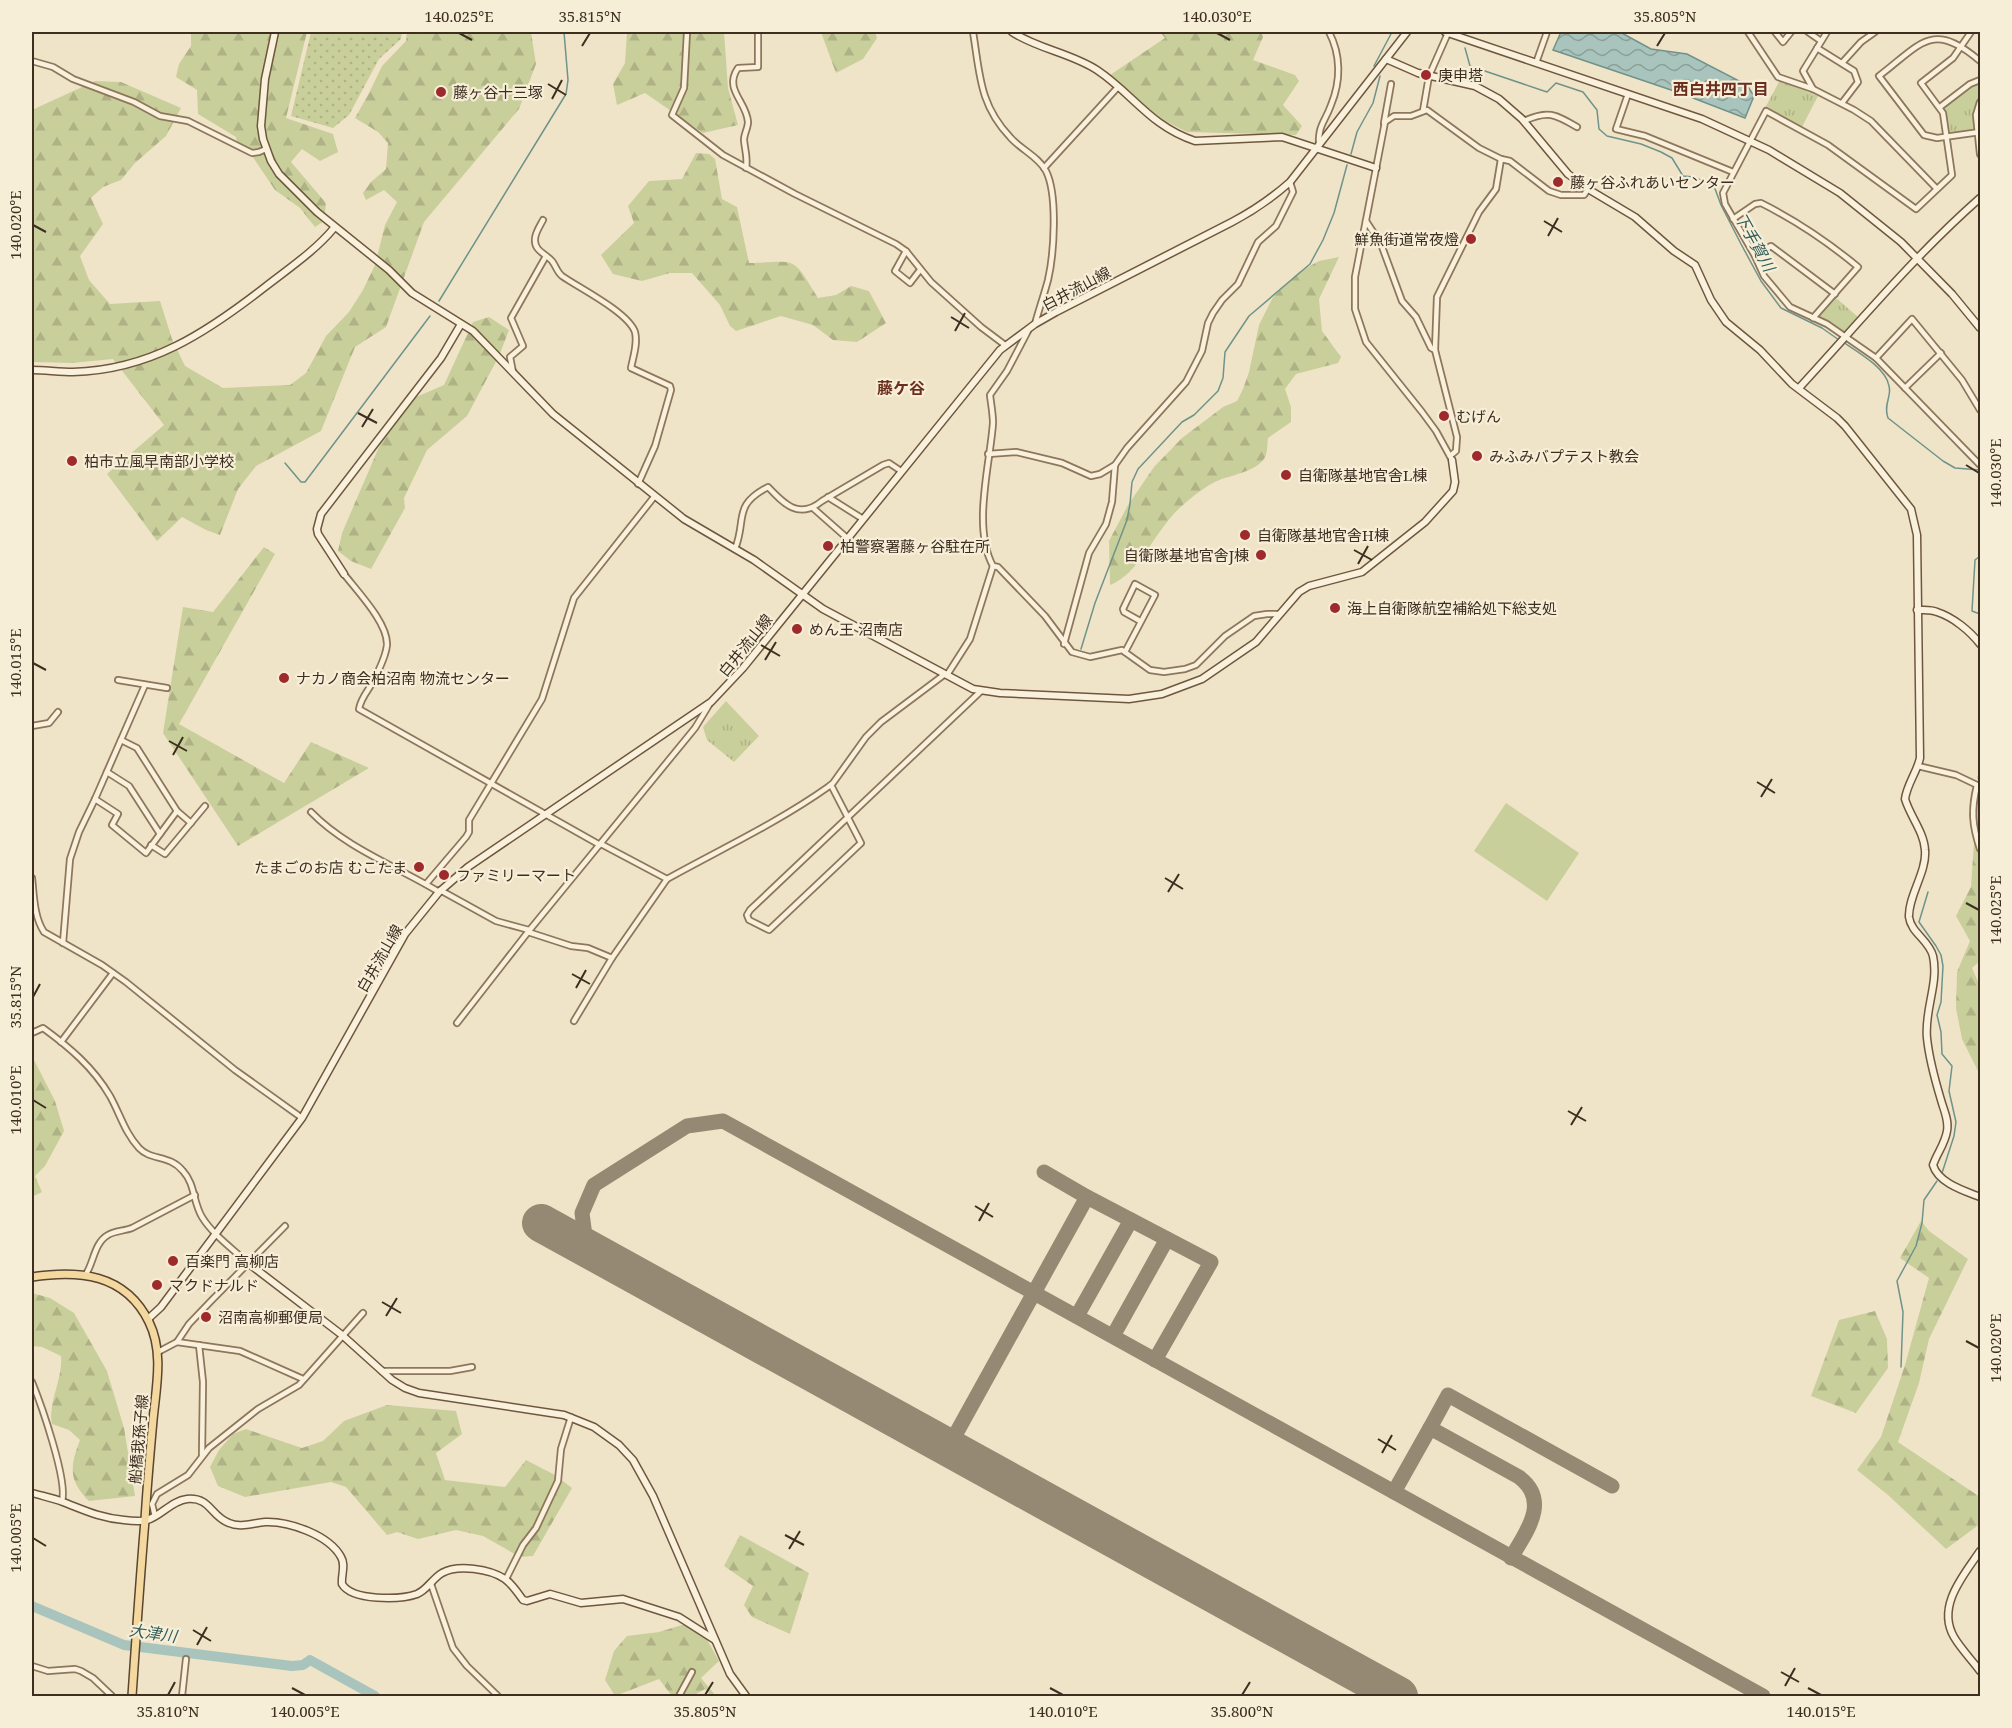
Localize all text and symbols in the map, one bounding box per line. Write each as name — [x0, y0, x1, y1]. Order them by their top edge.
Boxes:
text: 140.025°E — [424, 6, 494, 26]
text: 35.815°N — [558, 6, 622, 26]
text: 140.030°E — [1182, 6, 1252, 26]
text: 35.805°N — [1633, 6, 1697, 26]
place label: 庚申塔 — [1438, 65, 1483, 85]
marker: 庚申塔 — [1419, 68, 1433, 82]
district label: 西白井四丁目 — [1673, 78, 1769, 100]
place label: 藤ヶ谷十三塚 — [453, 82, 543, 102]
marker: 藤ヶ谷十三塚 — [434, 85, 448, 99]
place label: 藤ヶ谷ふれあいセンター — [1570, 172, 1735, 192]
marker: 藤ヶ谷ふれあいセンター — [1551, 175, 1565, 189]
text: 140.020°E — [5, 190, 25, 260]
water label: 下手賀川 — [1730, 209, 1781, 277]
place label: 鮮魚街道常夜燈 — [1354, 229, 1459, 249]
marker: 鮮魚街道常夜燈 — [1464, 232, 1478, 246]
street label: 白井流山線 — [1038, 262, 1114, 314]
district label: 藤ケ谷 — [877, 377, 925, 399]
place label: むげん — [1456, 406, 1501, 426]
marker: むげん — [1437, 409, 1451, 423]
text: 140.030°E — [1985, 438, 2005, 508]
place label: みふみバプテスト教会 — [1489, 446, 1639, 466]
marker: みふみバプテスト教会 — [1470, 449, 1484, 463]
place label: 柏市立風早南部小学校 — [84, 451, 234, 471]
marker: 柏市立風早南部小学校 — [65, 454, 79, 468]
place label: 自衛隊基地官舎L棟 — [1298, 465, 1427, 485]
marker: 自衛隊基地官舎L棟 — [1279, 468, 1293, 482]
place label: 自衛隊基地官舎H棟 — [1257, 525, 1389, 545]
marker: 自衛隊基地官舎H棟 — [1238, 528, 1252, 542]
place label: 柏警察署藤ヶ谷駐在所 — [840, 536, 990, 556]
marker: 柏警察署藤ヶ谷駐在所 — [821, 539, 835, 553]
place label: 自衛隊基地官舎J棟 — [1124, 545, 1249, 565]
marker: 自衛隊基地官舎J棟 — [1254, 548, 1268, 562]
place label: 海上自衛隊航空補給処下総支処 — [1347, 598, 1557, 618]
marker: 海上自衛隊航空補給処下総支処 — [1328, 601, 1342, 615]
street label: 白井流山線 — [714, 610, 776, 680]
place label: めん王 沼南店 — [809, 619, 903, 639]
marker: めん王 沼南店 — [790, 622, 804, 636]
text: 140.015°E — [5, 628, 25, 698]
place label: ナカノ商会柏沼南 物流センター — [296, 668, 510, 688]
marker: ナカノ商会柏沼南 物流センター — [277, 671, 291, 685]
place label: たまごのお店 むこたま — [254, 857, 407, 877]
marker: たまごのお店 むこたま — [412, 860, 426, 874]
place label: ファミリーマート — [456, 865, 576, 885]
marker: ファミリーマート — [437, 868, 451, 882]
text: 140.025°E — [1985, 875, 2005, 945]
street label: 白井流山線 — [352, 921, 406, 995]
text: 35.815°N — [5, 965, 25, 1029]
text: 140.010°E — [5, 1065, 25, 1135]
place label: 百楽門 高柳店 — [185, 1251, 279, 1271]
marker: 百楽門 高柳店 — [166, 1254, 180, 1268]
place label: マクドナルド — [169, 1275, 259, 1295]
marker: マクドナルド — [150, 1278, 164, 1292]
place label: 沼南高柳郵便局 — [218, 1307, 323, 1327]
marker: 沼南高柳郵便局 — [199, 1310, 213, 1324]
text: 140.020°E — [1985, 1313, 2005, 1383]
street label: 船橋我孫子線 — [124, 1393, 152, 1485]
text: 140.005°E — [5, 1503, 25, 1573]
water label: 大津川 — [128, 1619, 180, 1648]
text: 35.810°N — [136, 1701, 200, 1721]
text: 140.005°E — [270, 1701, 340, 1721]
text: 35.805°N — [673, 1701, 737, 1721]
text: 140.010°E — [1028, 1701, 1098, 1721]
text: 35.800°N — [1210, 1701, 1274, 1721]
text: 140.015°E — [1786, 1701, 1856, 1721]

